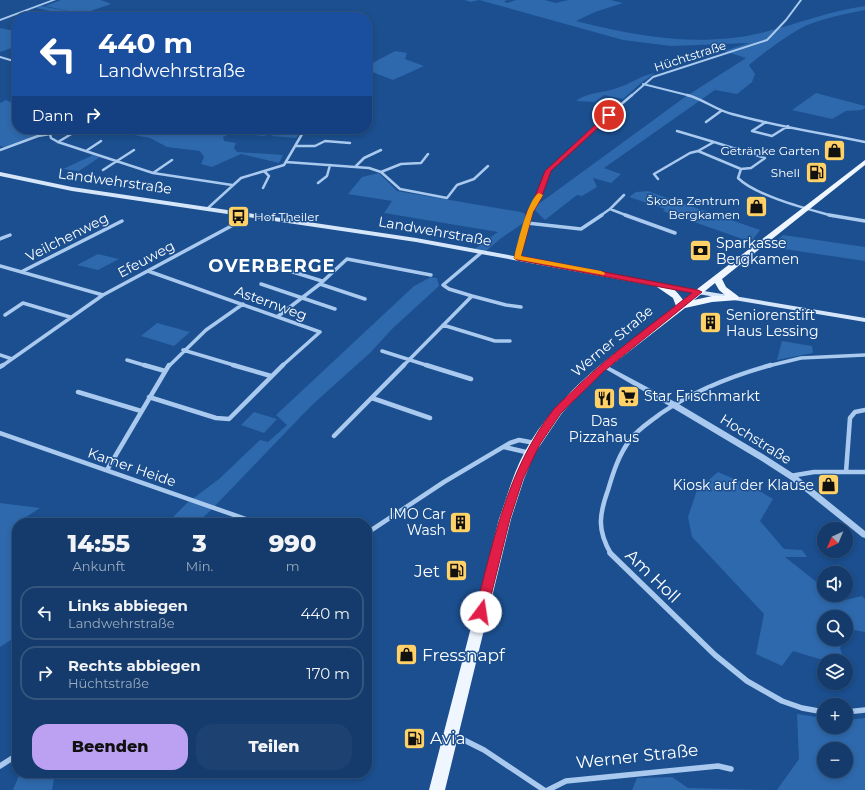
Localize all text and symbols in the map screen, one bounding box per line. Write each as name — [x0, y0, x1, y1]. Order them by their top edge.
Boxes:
text: 440 m — [98, 26, 193, 60]
icon: left — [32, 28, 84, 80]
street label: Hüchtstraße — [652, 37, 728, 75]
text: Landwehrstraße — [98, 60, 245, 82]
pin — [592, 98, 626, 132]
icon: right — [82, 104, 104, 126]
icon: arrive — [598, 104, 620, 126]
text: Dann — [32, 106, 74, 125]
shop icon: Getränke Garten — [822, 137, 848, 163]
place label: Getränke Garten — [720, 143, 820, 158]
fuel station icon: Shell — [803, 159, 829, 185]
street label: Landwehrstraße — [57, 164, 173, 198]
place label: Shell — [771, 165, 800, 180]
place label: Škoda Zentrum Bergkamen — [646, 193, 740, 222]
shop icon: Škoda Zentrum Bergkamen — [743, 194, 769, 220]
bus stop icon: Hof Theiler — [225, 203, 251, 229]
street label: Veilchenweg — [23, 209, 111, 265]
place label: Hof Theiler — [254, 209, 319, 224]
street label: Landwehrstraße — [377, 212, 493, 250]
place label: Sparkasse Bergkamen — [716, 234, 799, 268]
street label: Efeuweg — [114, 236, 178, 282]
bank icon: Sparkasse Bergkamen — [688, 238, 714, 264]
district label: OVERBERGE — [208, 255, 336, 277]
street label: Asternweg — [232, 282, 310, 324]
street label: Werner Straße — [567, 302, 657, 380]
place label: Seniorenstift Haus Lessing — [726, 306, 819, 340]
building icon: Seniorenstift Haus Lessing — [698, 310, 724, 336]
supermarket icon: Star Frischmarkt — [615, 383, 641, 409]
restaurant icon: Das Pizzahaus — [591, 386, 617, 412]
place label: Star Frischmarkt — [644, 387, 761, 405]
street label: Hochstraße — [717, 410, 795, 468]
place label: Das Pizzahaus — [569, 412, 639, 446]
street label: Kamer Heide — [85, 443, 179, 491]
shop icon: Kiosk auf der Klause — [816, 472, 842, 498]
place label: Kiosk auf der Klause — [673, 476, 814, 494]
place label: IMO Car Wash — [389, 505, 446, 539]
building icon: IMO Car Wash — [448, 509, 474, 535]
north arrow — [817, 522, 853, 558]
map controls — [817, 522, 853, 778]
text: 14:55 — [68, 529, 130, 558]
text: 3 — [192, 529, 207, 558]
text: 990 — [269, 529, 316, 558]
street label: Am Holl — [621, 545, 685, 607]
text: Ankunft — [72, 558, 125, 574]
text: Min. — [186, 558, 213, 574]
text: m — [286, 558, 299, 574]
fuel station icon: Jet — [443, 558, 469, 584]
place label: Jet — [413, 561, 440, 581]
button: sound — [817, 566, 853, 602]
position arrow — [460, 591, 502, 633]
text: Links abbiegen — [68, 596, 188, 615]
icon: left — [34, 602, 56, 624]
text: 440 m — [300, 604, 350, 623]
button: search — [817, 610, 853, 646]
text: Landwehrstraße — [68, 615, 175, 631]
shop icon: Fressnapf — [394, 642, 420, 668]
place label: Fressnapf — [422, 645, 506, 665]
button: layers — [817, 654, 853, 690]
text: Rechts abbiegen — [68, 656, 201, 675]
icon: right — [34, 662, 56, 684]
text: 170 m — [306, 664, 350, 683]
text: Hüchtstraße — [68, 675, 149, 691]
button: + — [817, 698, 853, 734]
button: Beenden — [32, 724, 188, 770]
button: Teilen — [196, 724, 352, 770]
fuel station icon: Avia — [402, 725, 428, 751]
place label: Avia — [430, 728, 466, 748]
street label: Werner Straße — [575, 740, 699, 772]
button: − — [817, 742, 853, 778]

